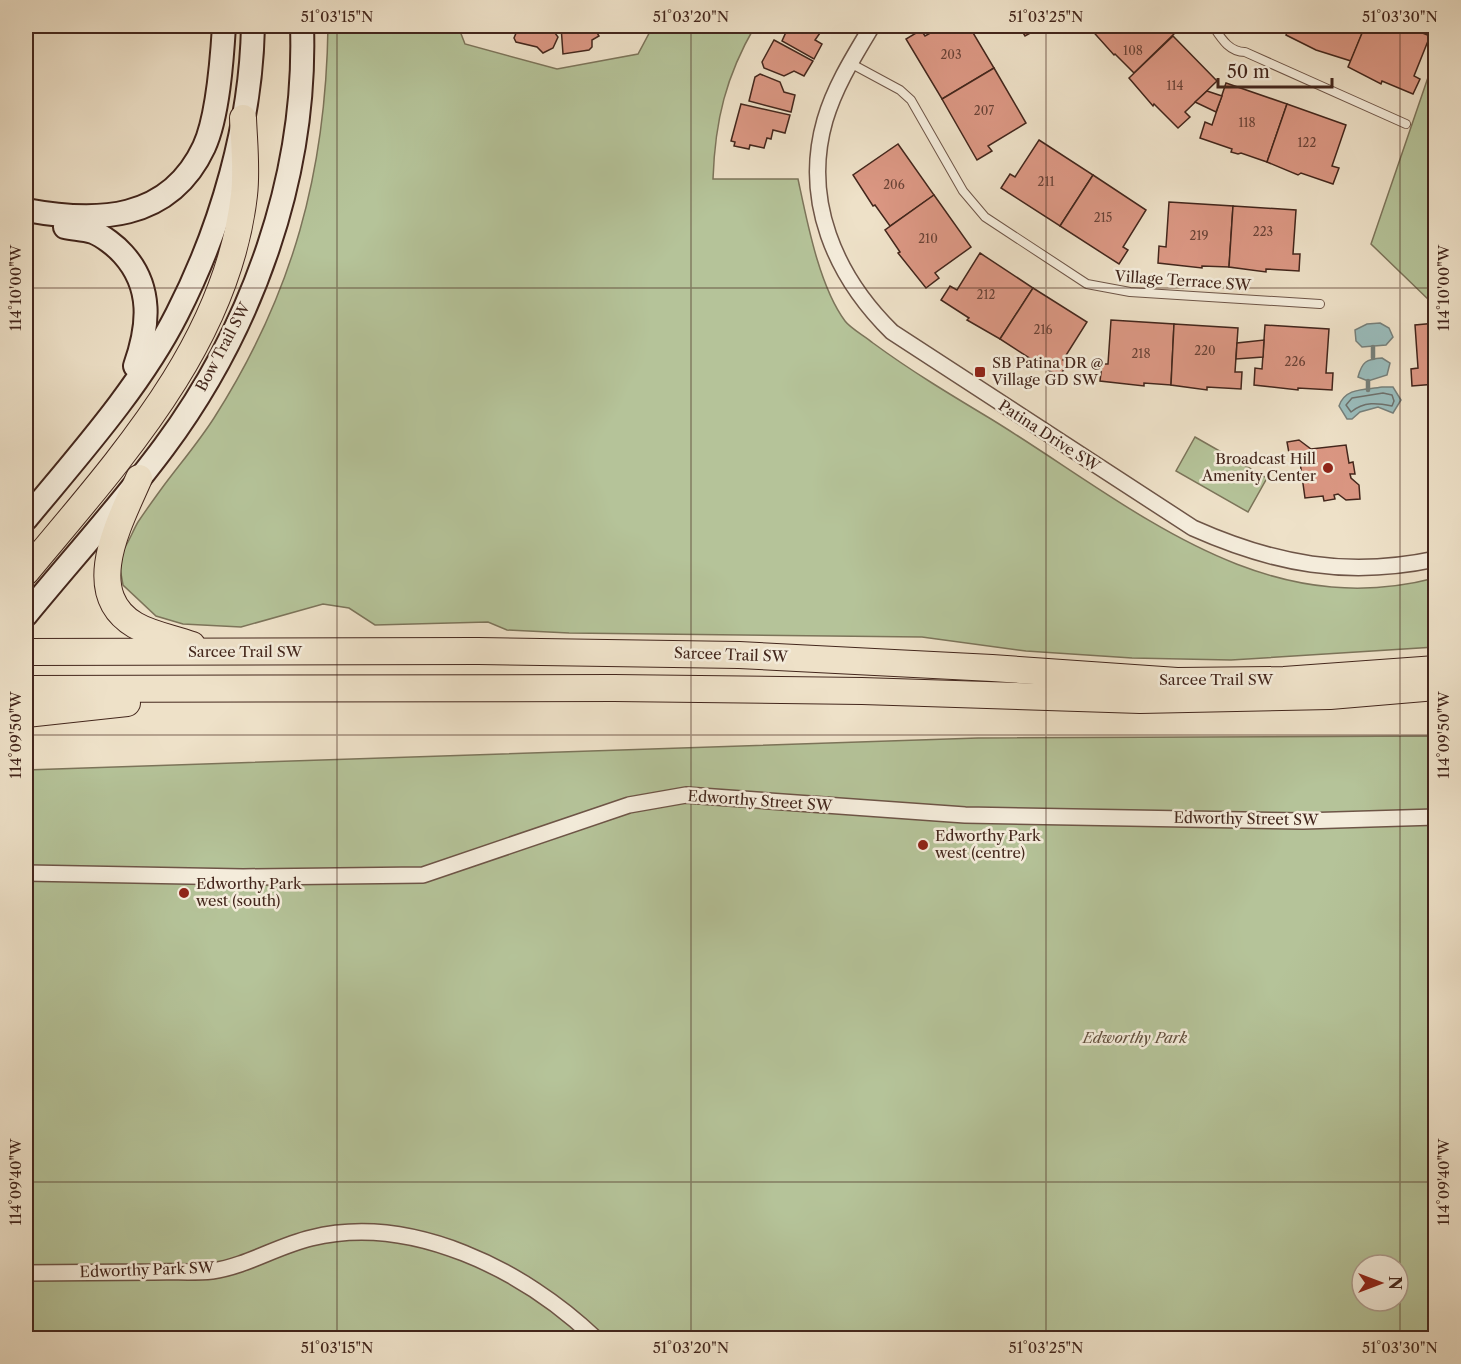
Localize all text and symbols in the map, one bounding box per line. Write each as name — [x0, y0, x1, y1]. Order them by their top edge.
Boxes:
text: 51°03'15"N — [301, 7, 373, 26]
text: 51°03'20"N — [653, 7, 729, 26]
text: 51°03'25"N — [1009, 7, 1083, 26]
text: 51°03'30"N — [1362, 7, 1438, 26]
house number: 108 — [1123, 43, 1143, 58]
house number: 203 — [940, 47, 962, 62]
scale bar — [1218, 51, 1332, 89]
text: 50 m — [1227, 61, 1270, 83]
house number: 114 — [1166, 78, 1184, 93]
house number: 207 — [974, 103, 994, 118]
house number: 118 — [1238, 115, 1256, 130]
house number: 122 — [1298, 135, 1317, 150]
house number: 211 — [1038, 174, 1055, 189]
house number: 206 — [883, 177, 905, 192]
house number: 215 — [1094, 210, 1112, 225]
house number: 223 — [1253, 224, 1273, 239]
house number: 219 — [1190, 228, 1208, 243]
house number: 210 — [918, 231, 938, 246]
text: 114°10'00"W — [6, 244, 25, 331]
text: 114°10'00"W — [1434, 244, 1453, 331]
street label: Village Terrace SW — [1113, 266, 1252, 295]
house number: 212 — [977, 287, 996, 302]
street label: Bow Trail SW — [191, 299, 254, 394]
house number: 216 — [1034, 322, 1052, 337]
house number: 220 — [1194, 343, 1216, 358]
house number: 218 — [1131, 346, 1151, 361]
place label: SB Patina DR @ Village GD SW — [991, 353, 1103, 389]
house number: 226 — [1285, 354, 1305, 369]
marker: SB Patina DR @ Village GD SW — [973, 365, 987, 379]
street label: Patina Drive SW — [995, 396, 1104, 476]
place label: Broadcast Hill Amenity Center — [1201, 449, 1317, 485]
marker: Broadcast Hill Amenity Center — [1321, 461, 1335, 475]
street label: Sarcee Trail SW — [188, 642, 303, 661]
street label: Sarcee Trail SW — [674, 643, 789, 666]
street label: Sarcee Trail SW — [1159, 670, 1274, 689]
text: 114°09'50"W — [6, 691, 25, 779]
text: 114°09'50"W — [1434, 691, 1453, 779]
street label: Edworthy Street SW — [687, 786, 834, 815]
street label: Edworthy Street SW — [1173, 808, 1319, 829]
place label: Edworthy Park west (centre) — [934, 826, 1042, 862]
marker: Edworthy Park west (centre) — [916, 838, 930, 852]
place label: Edworthy Park west (south) — [195, 874, 303, 910]
marker: Edworthy Park west (south) — [177, 886, 191, 900]
park label: Edworthy Park — [1082, 1028, 1187, 1047]
text: 114°09'40"W — [6, 1138, 25, 1226]
text: 114°09'40"W — [1434, 1138, 1453, 1226]
north arrow — [1350, 1253, 1410, 1313]
street label: Edworthy Park SW — [79, 1258, 215, 1281]
text: N — [1385, 1276, 1405, 1290]
text: 51°03'15"N — [301, 1338, 373, 1357]
text: 51°03'20"N — [653, 1338, 729, 1357]
text: 51°03'25"N — [1009, 1338, 1083, 1357]
text: 51°03'30"N — [1362, 1338, 1438, 1357]

